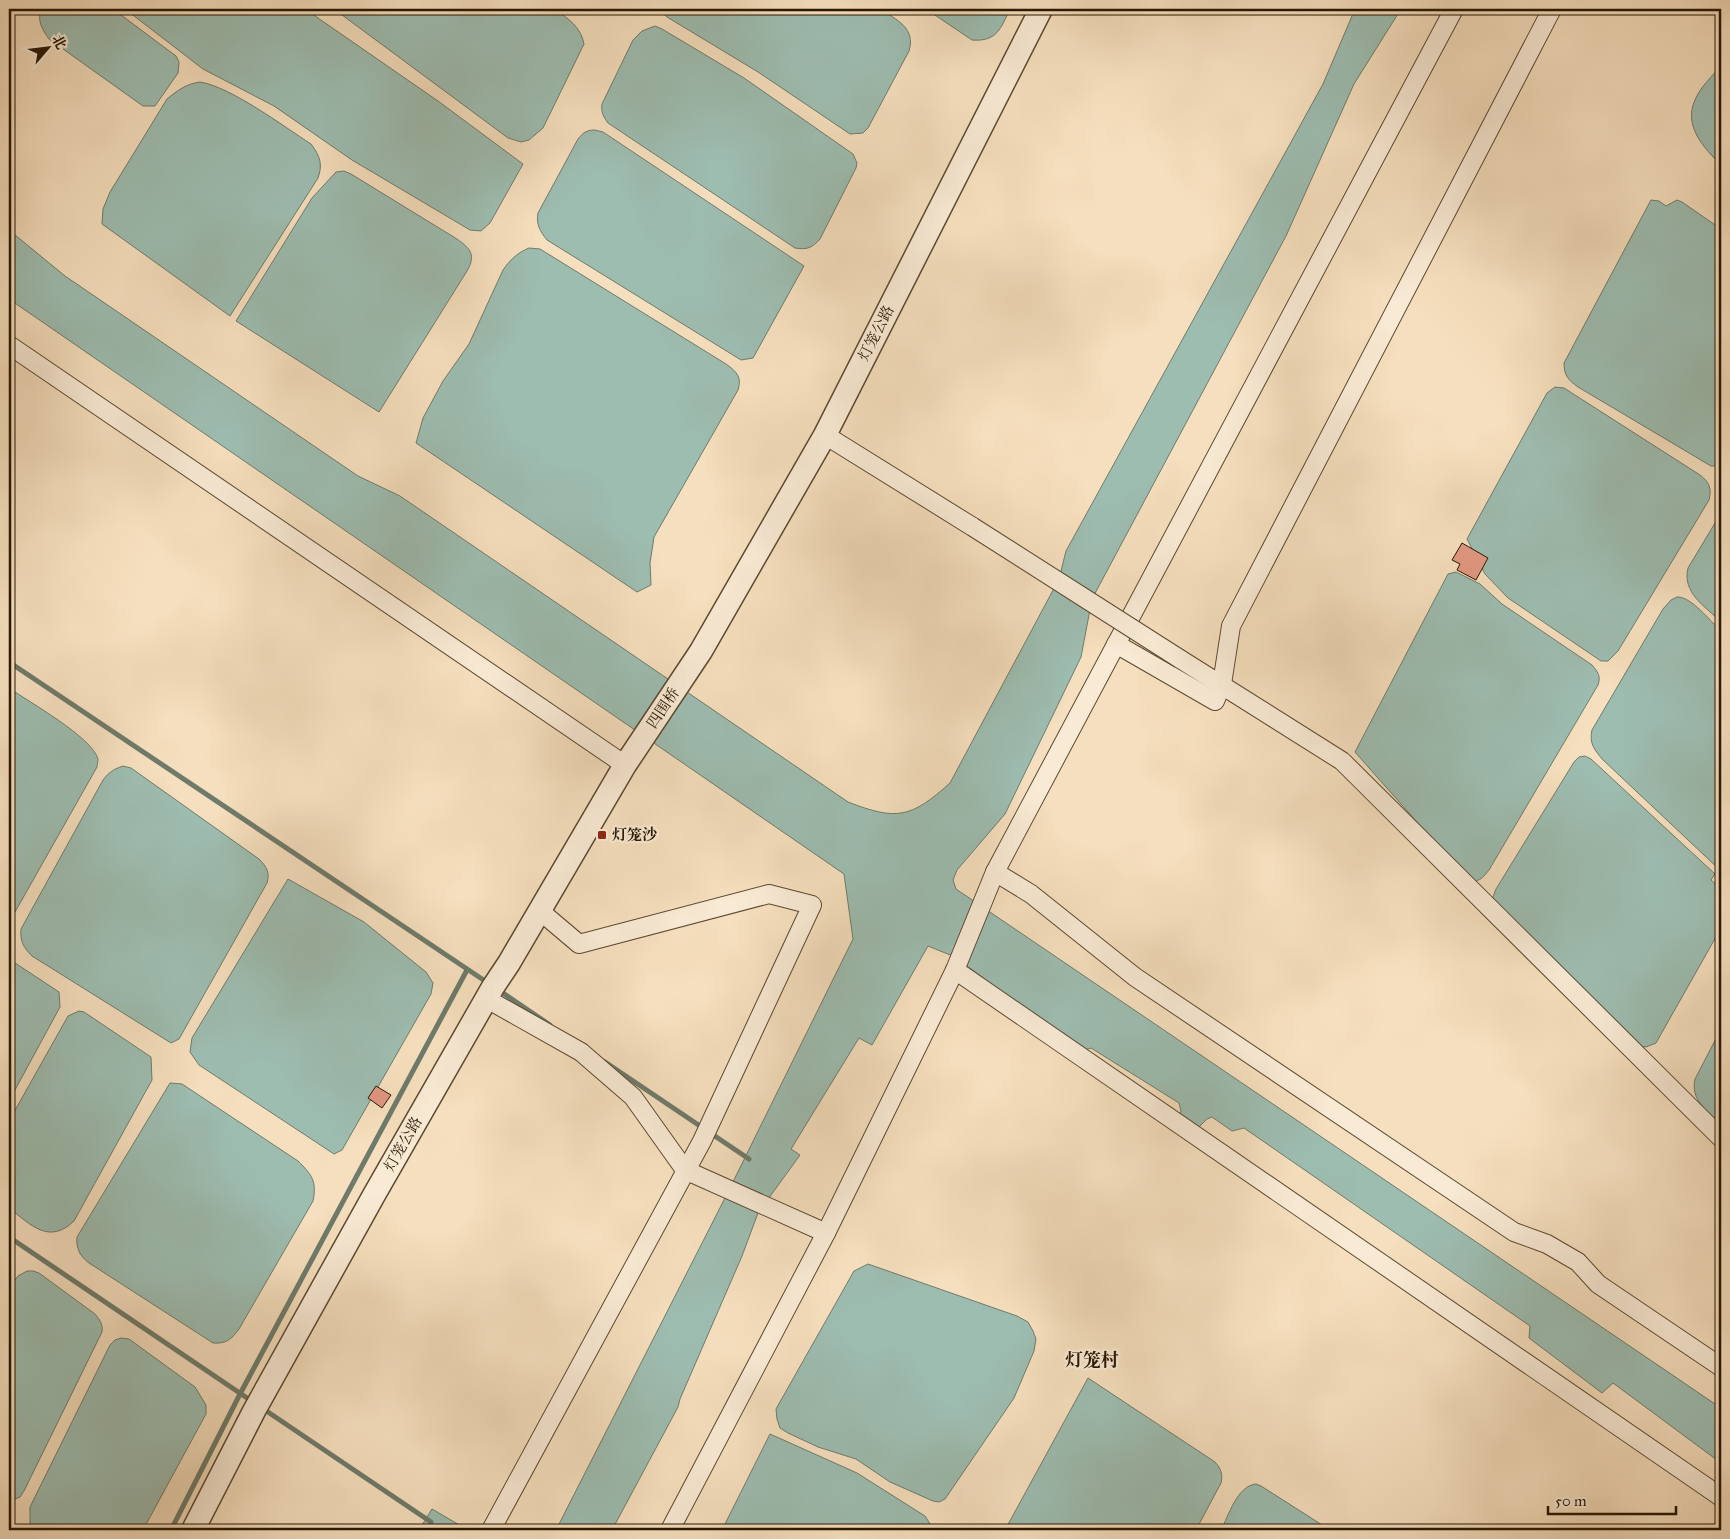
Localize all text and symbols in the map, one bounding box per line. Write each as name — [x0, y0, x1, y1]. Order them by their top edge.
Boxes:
north arrow — [22, 22, 72, 72]
text: 北 — [48, 32, 70, 52]
street label: 灯笼公路 — [854, 302, 898, 364]
street label: 四围桥 — [643, 684, 683, 732]
place label: 灯笼沙 — [612, 826, 657, 844]
marker: 灯笼沙 — [596, 829, 608, 841]
street label: 灯笼公路 — [380, 1114, 426, 1174]
district label: 灯笼村 — [1065, 1349, 1119, 1371]
scale bar — [1548, 1484, 1675, 1516]
text: 50 m — [1555, 1492, 1587, 1510]

